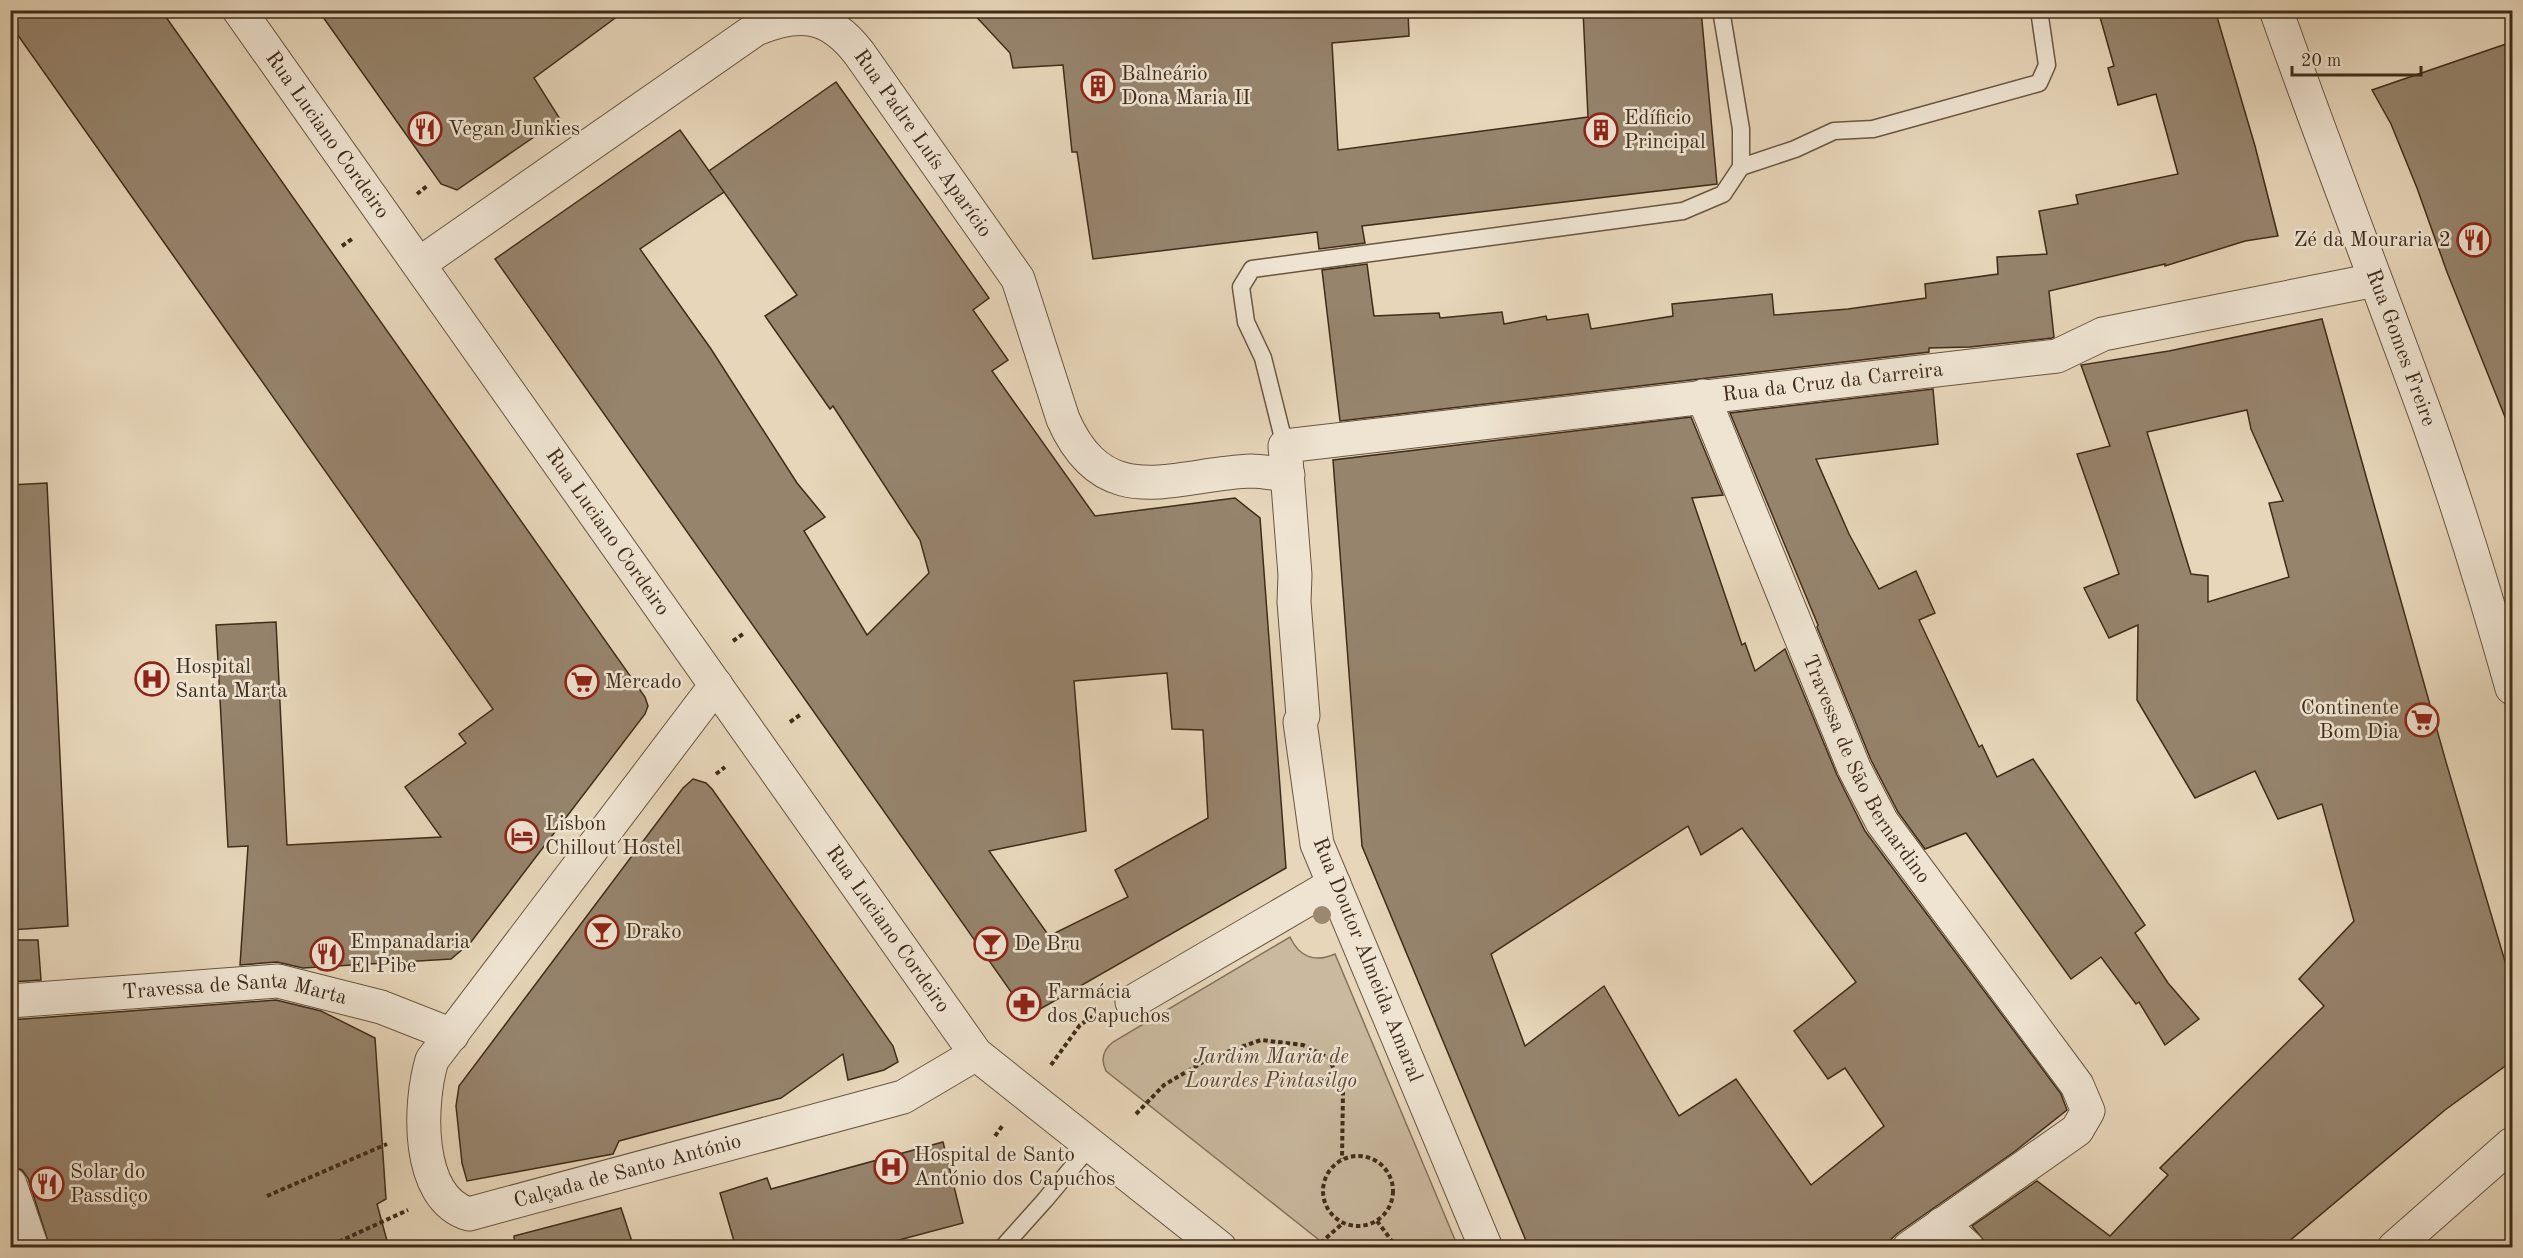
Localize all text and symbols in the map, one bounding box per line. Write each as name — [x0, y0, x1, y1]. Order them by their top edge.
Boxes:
scale bar — [2292, 39, 2421, 77]
street label: Rua Padre Luís Aparício — [850, 46, 996, 241]
street label: Rua Luciano Cordeiro — [261, 48, 393, 222]
text: 20 m — [2301, 52, 2341, 70]
place label: Balneário Dona Maria II — [1121, 64, 1250, 109]
building icon: Balneário Dona Maria II — [1080, 68, 1116, 104]
place label: Edíficio Principal — [1624, 108, 1706, 153]
restaurant icon: Vegan Junkies — [407, 111, 443, 147]
building icon: Edíficio Principal — [1583, 112, 1619, 148]
place label: Vegan Junkies — [448, 119, 580, 140]
restaurant icon: Zé da Mouraria 2 — [2456, 222, 2492, 258]
place label: Zé da Mouraria 2 — [2294, 230, 2451, 251]
street label: Rua Gomes Freire — [2362, 266, 2439, 429]
street label: Rua da Cruz da Carreira — [1721, 359, 1944, 405]
street label: Rua Luciano Cordeiro — [542, 445, 674, 619]
street label: Travessa de São Bernardino — [1799, 652, 1934, 887]
place label: Hospital Santa Marta — [175, 657, 288, 702]
hospital icon: Hospital Santa Marta — [134, 661, 170, 697]
supermarket icon: Mercado — [564, 664, 600, 700]
place label: Mercado — [605, 672, 682, 693]
place label: Continente Bom Dia — [2301, 698, 2399, 743]
supermarket icon: Continente Bom Dia — [2404, 702, 2440, 738]
place label: Lisbon Chillout Hostel — [545, 814, 681, 859]
hotel icon: Lisbon Chillout Hostel — [504, 818, 540, 854]
street label: Rua Doutor Almeida Amaral — [1308, 835, 1426, 1085]
street label: Rua Luciano Cordeiro — [822, 842, 954, 1016]
bar icon: Drako — [584, 914, 620, 950]
place label: Drako — [625, 922, 682, 943]
bar icon: De Bru — [973, 926, 1009, 962]
place label: Empanadaria El Pibe — [350, 932, 470, 977]
place label: De Bru — [1014, 934, 1080, 955]
restaurant icon: Empanadaria El Pibe — [309, 936, 345, 972]
street label: Travessa de Santa Marta — [121, 971, 349, 1008]
place label: Farmácia dos Capuchos — [1047, 982, 1170, 1027]
pharmacy icon: Farmácia dos Capuchos — [1006, 986, 1042, 1022]
park label: Jardim Maria de Lourdes Pintasilgo — [1184, 1047, 1357, 1092]
street label: Calçada de Santo António — [512, 1131, 743, 1212]
place label: Hospital de Santo António dos Capuchos — [914, 1145, 1115, 1190]
hospital icon: Hospital de Santo António dos Capuchos — [873, 1149, 909, 1185]
place label: Solar do Passdiço — [70, 1162, 148, 1207]
restaurant icon: Solar do Passdiço — [29, 1166, 65, 1202]

